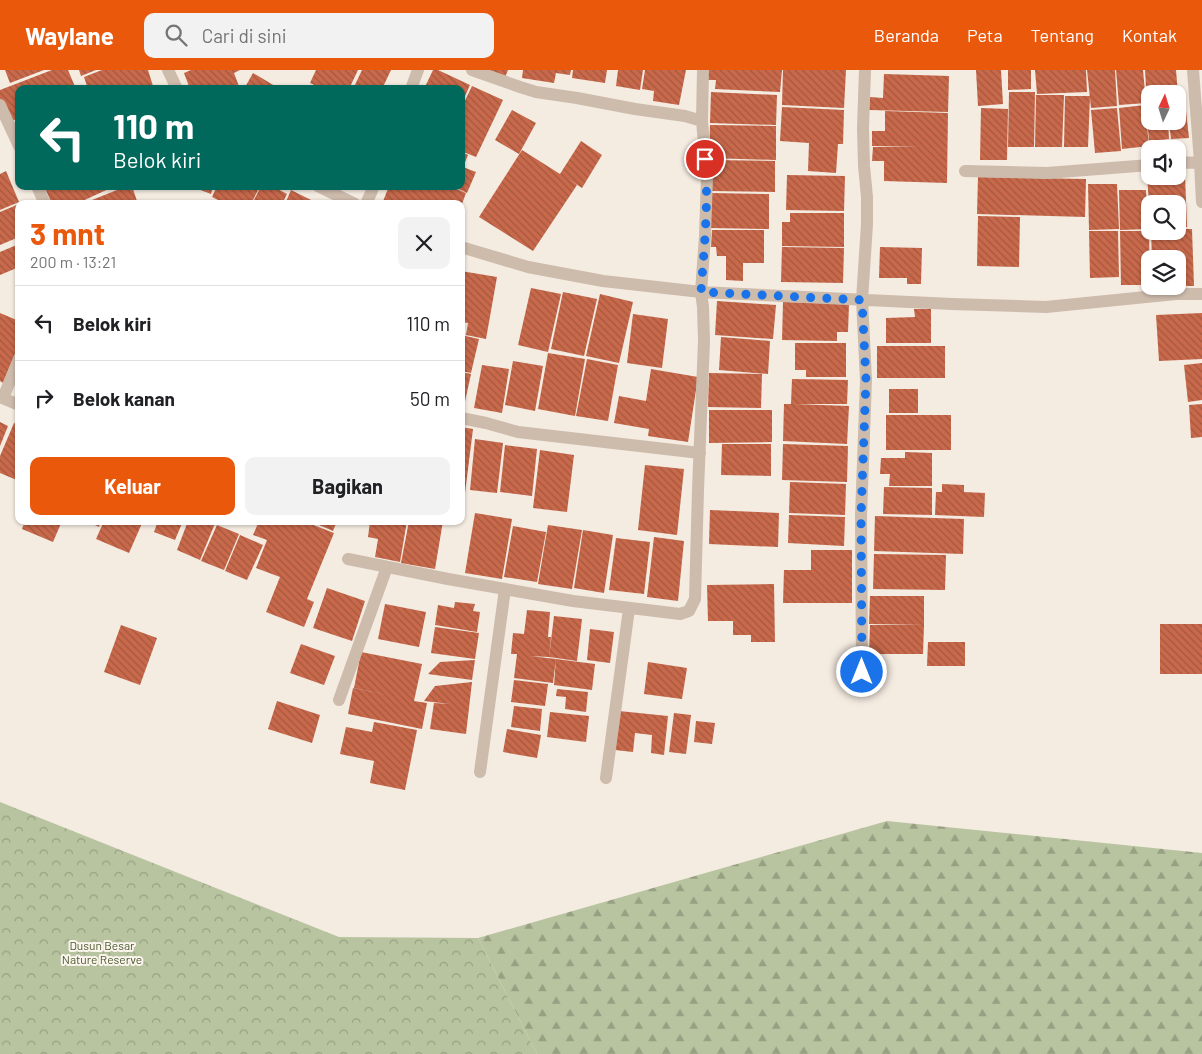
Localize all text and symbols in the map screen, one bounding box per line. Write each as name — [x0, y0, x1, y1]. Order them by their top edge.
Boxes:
search box — [144, 13, 494, 58]
text: Waylane — [25, 21, 114, 50]
icon: search — [162, 21, 190, 49]
text: Cari di sini — [202, 24, 287, 47]
text: Beranda — [874, 24, 939, 46]
text: Peta — [967, 24, 1003, 46]
text: Tentang — [1031, 24, 1094, 46]
text: Kontak — [1122, 24, 1177, 46]
north arrow — [1141, 85, 1186, 130]
map controls — [1141, 85, 1186, 295]
text: 110 m — [113, 104, 194, 146]
icon: left — [30, 105, 95, 170]
pin — [684, 138, 726, 180]
button: sound — [1141, 140, 1186, 185]
icon: arrive — [691, 145, 719, 173]
text: Belok kiri — [113, 146, 201, 172]
button: search — [1141, 195, 1186, 240]
text: 3 mnt — [30, 215, 105, 251]
button: close — [398, 217, 450, 269]
button: layers — [1141, 250, 1186, 295]
text: 200 m · 13:21 — [30, 252, 116, 271]
icon: left — [30, 309, 58, 337]
text: Belok kiri — [73, 312, 151, 335]
text: 110 m — [406, 312, 450, 335]
icon: right — [30, 384, 58, 412]
text: Belok kanan — [73, 387, 175, 410]
text: 50 m — [410, 387, 450, 410]
button: Keluar — [30, 457, 235, 515]
button: Bagikan — [245, 457, 450, 515]
position arrow — [835, 645, 887, 697]
park label: Dusun Besar Nature Reserve — [62, 938, 142, 966]

